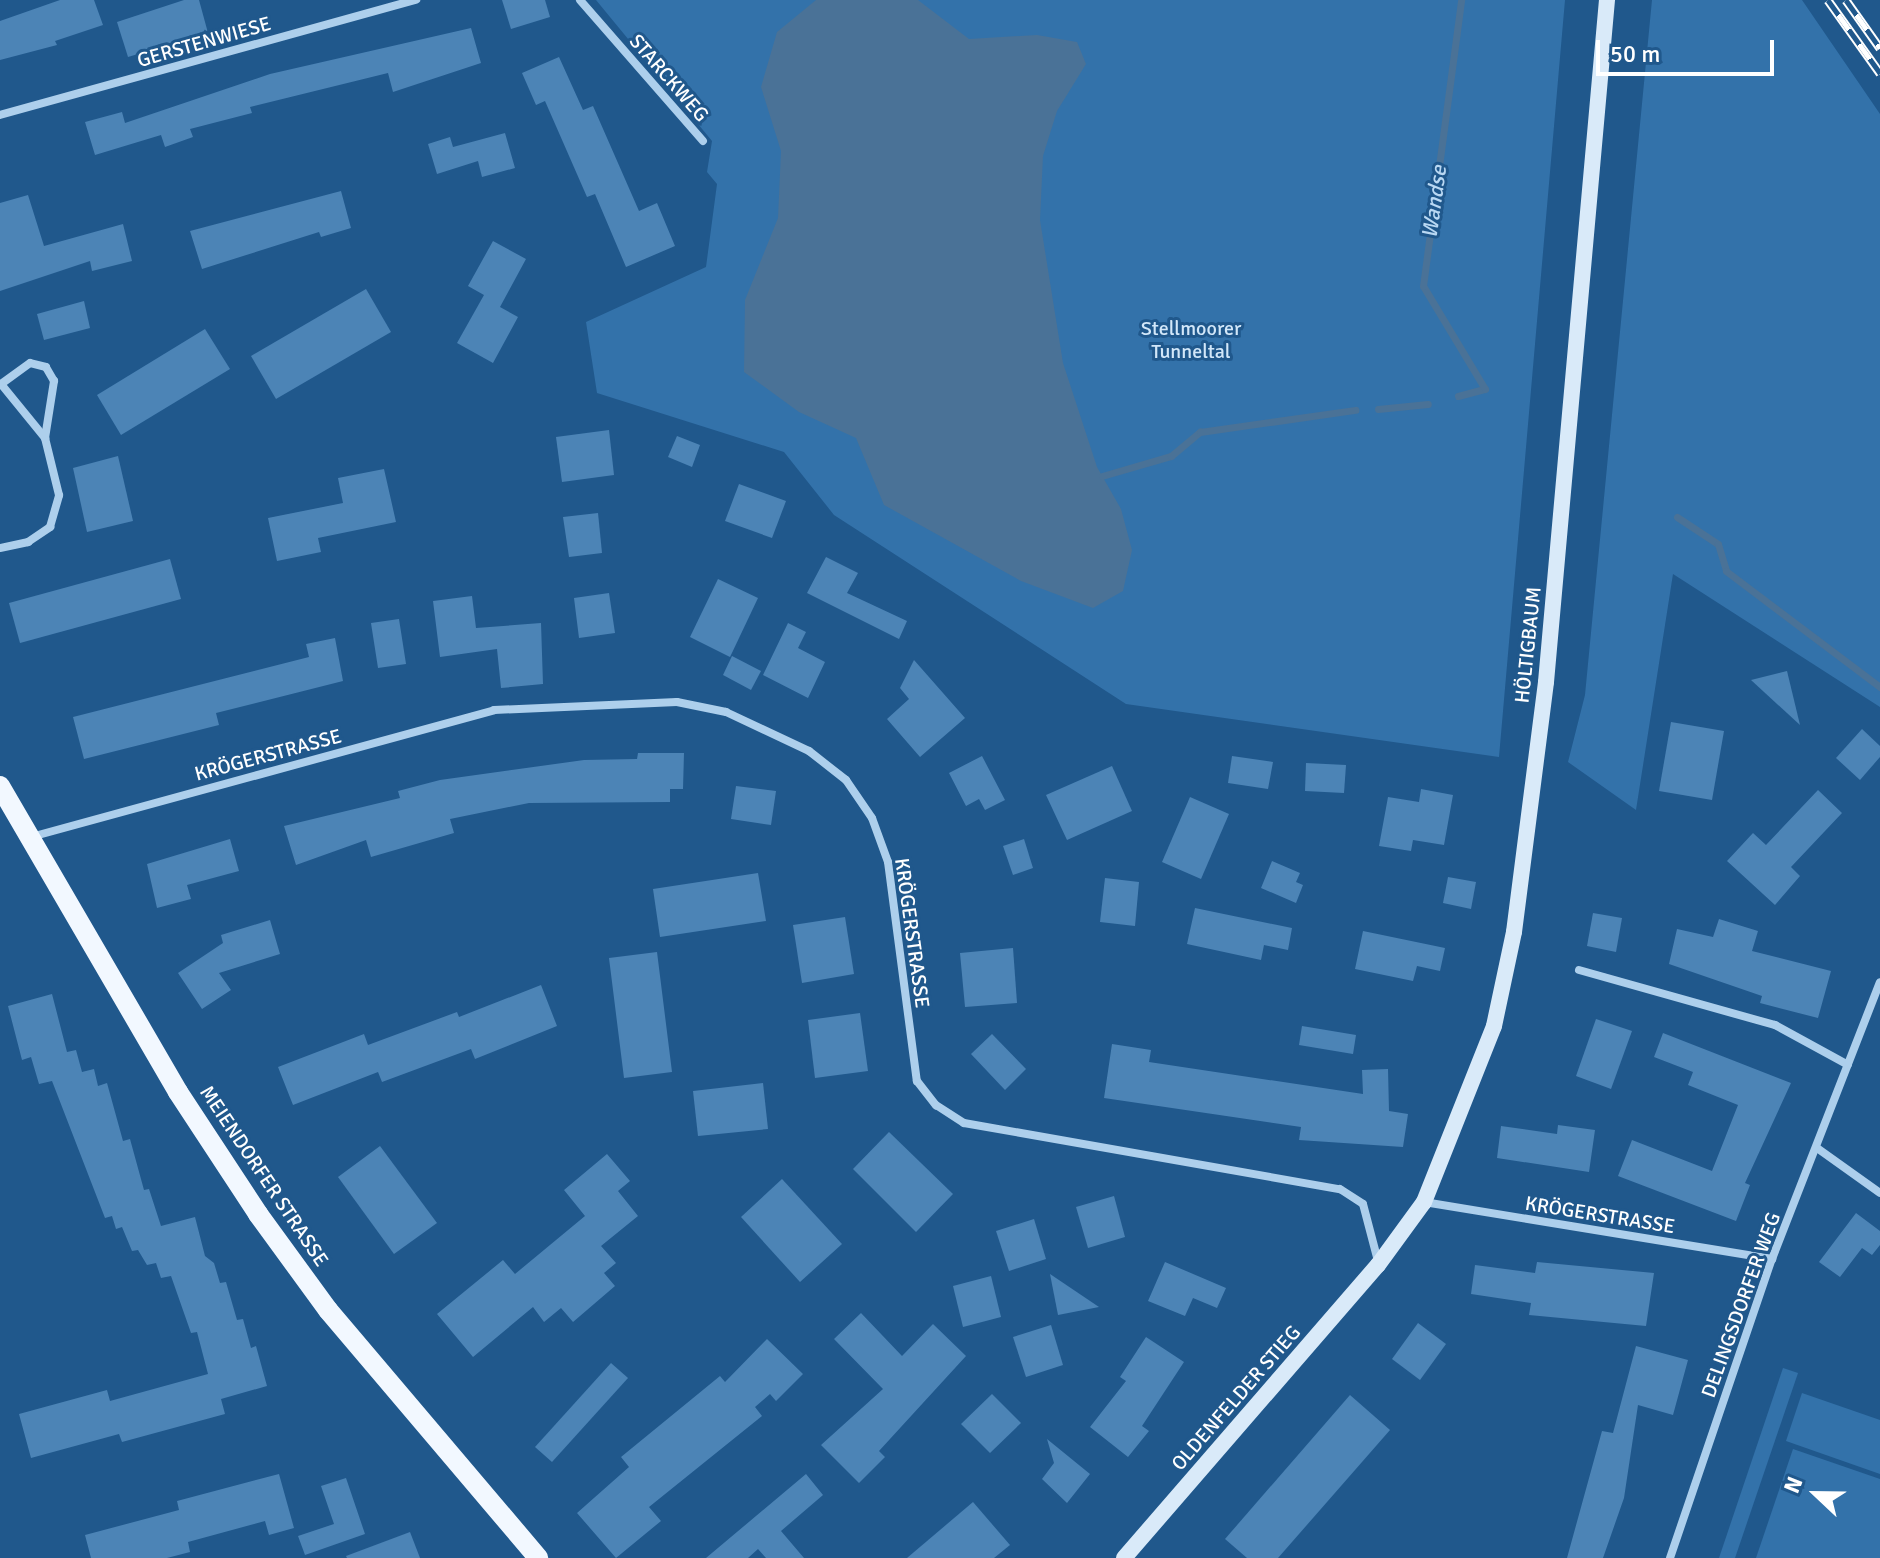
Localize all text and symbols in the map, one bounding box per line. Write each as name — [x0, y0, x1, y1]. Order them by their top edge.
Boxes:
street label: GERSTENWIESE — [134, 11, 274, 73]
scale bar — [1600, 24, 1778, 74]
street label: STARCKWEG — [624, 29, 714, 127]
text: 50 m — [1610, 39, 1660, 69]
water label: Wandse — [1416, 164, 1452, 240]
park label: Stellmoorer Tunneltal — [1141, 317, 1241, 364]
street label: HÖLTIGBAUM — [1510, 586, 1546, 704]
street label: KRÖGERSTRASSE — [192, 724, 344, 786]
street label: KRÖGERSTRASSE — [890, 856, 934, 1010]
street label: MEIENDORFER STRASSE — [195, 1081, 333, 1271]
street label: KRÖGERSTRASSE — [1523, 1191, 1677, 1239]
street label: DELINGSDORFER WEG — [1696, 1209, 1786, 1401]
street label: OLDENFELDER STIEG — [1166, 1321, 1306, 1475]
north arrow — [1776, 1454, 1856, 1534]
text: N — [1778, 1473, 1809, 1497]

